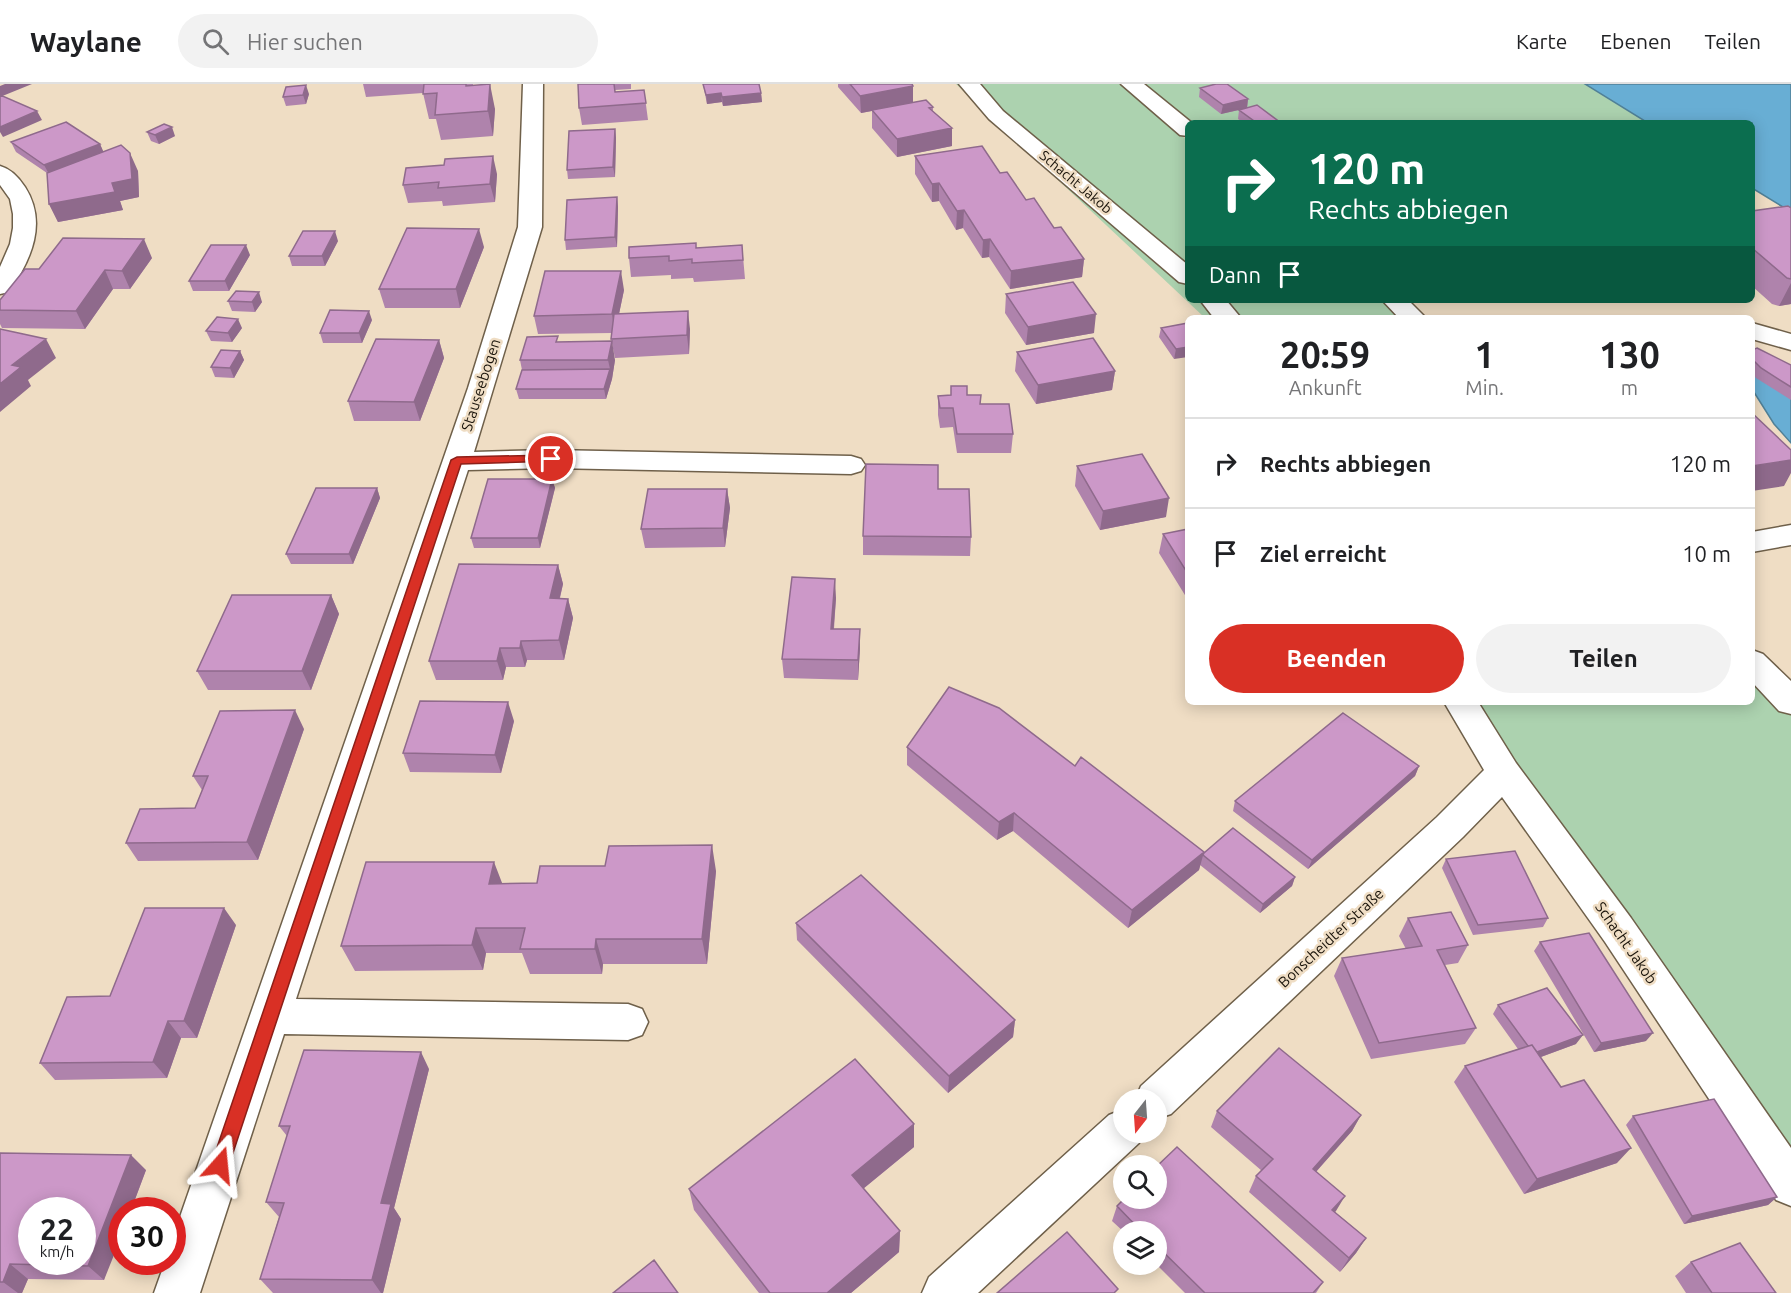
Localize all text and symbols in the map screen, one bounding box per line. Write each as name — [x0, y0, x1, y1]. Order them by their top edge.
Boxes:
search box — [178, 14, 598, 68]
icon: search — [199, 25, 232, 58]
text: Waylane — [30, 26, 142, 57]
text: Hier suchen — [247, 29, 363, 54]
text: Karte — [1516, 29, 1567, 53]
text: Ebenen — [1600, 29, 1672, 53]
text: Teilen — [1705, 29, 1761, 53]
icon: right — [1209, 144, 1287, 222]
text: 120 m — [1308, 145, 1425, 192]
street label: Schacht Jakob — [1037, 147, 1115, 217]
text: Rechts abbiegen — [1308, 194, 1509, 224]
icon: arrive — [1273, 258, 1306, 291]
text: Dann — [1209, 262, 1261, 287]
text: 20:59 — [1280, 334, 1370, 375]
text: 1 — [1474, 334, 1495, 375]
text: 130 — [1599, 334, 1660, 375]
street label: Stauseebogen — [458, 337, 503, 433]
text: Ankunft — [1289, 376, 1362, 399]
text: Min. — [1465, 376, 1504, 399]
text: m — [1621, 376, 1638, 399]
pin — [525, 433, 576, 484]
icon: arrive — [534, 442, 567, 475]
icon: right — [1209, 447, 1242, 480]
text: Rechts abbiegen — [1260, 451, 1431, 476]
text: 120 m — [1670, 451, 1731, 476]
icon: arrive — [1209, 537, 1242, 570]
text: Ziel erreicht — [1260, 541, 1387, 566]
text: 10 m — [1682, 541, 1731, 566]
button: Beenden — [1209, 624, 1464, 693]
button: Teilen — [1476, 624, 1731, 693]
street label: Bonscheidter Straße — [1275, 885, 1387, 991]
street label: Schacht Jakob — [1592, 899, 1661, 987]
north arrow — [1113, 1089, 1167, 1143]
map controls — [1113, 1089, 1167, 1275]
position arrow — [188, 1133, 252, 1197]
button: search — [1113, 1155, 1167, 1209]
speed limit sign: 30 — [108, 1197, 186, 1275]
text: 22 — [40, 1212, 74, 1246]
button: layers — [1113, 1221, 1167, 1275]
text: km/h — [40, 1243, 74, 1260]

